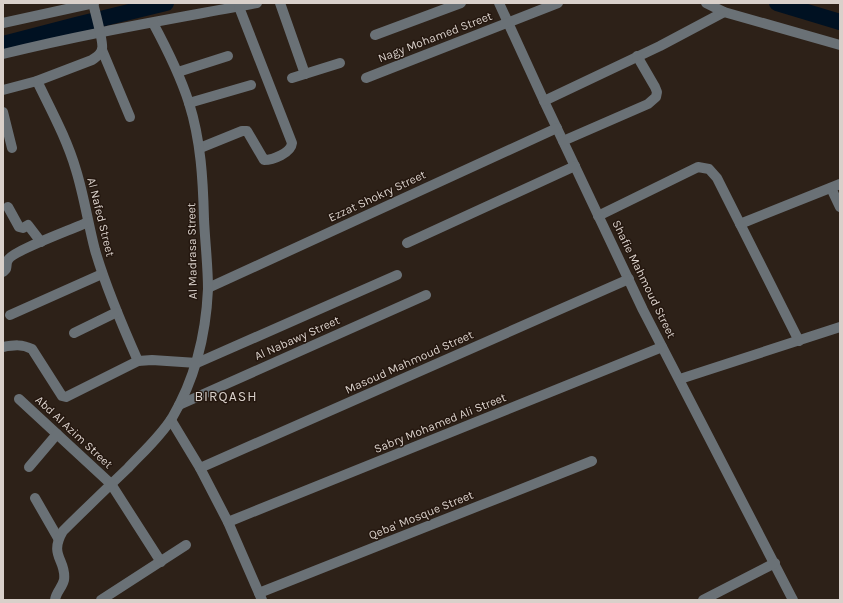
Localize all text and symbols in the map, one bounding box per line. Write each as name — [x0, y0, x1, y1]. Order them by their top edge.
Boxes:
street label: Nagy Mohamed Street — [376, 9, 494, 65]
street label: Ezzat Shokry Street — [326, 167, 428, 225]
street label: Al Nafed Street — [84, 176, 118, 259]
street label: Al Madrasa Street — [184, 202, 200, 299]
street label: Shafie Mahmoud Street — [609, 218, 679, 341]
street label: Al Nabawy Street — [252, 313, 342, 363]
street label: Masoud Mahmoud Street — [343, 327, 476, 397]
district label: BIRQASH — [194, 388, 258, 405]
street label: Sabry Mohamed Ali Street — [372, 390, 509, 456]
street label: Abd Al Azim Street — [33, 393, 116, 472]
street label: Qeba' Mosque Street — [367, 487, 476, 542]

